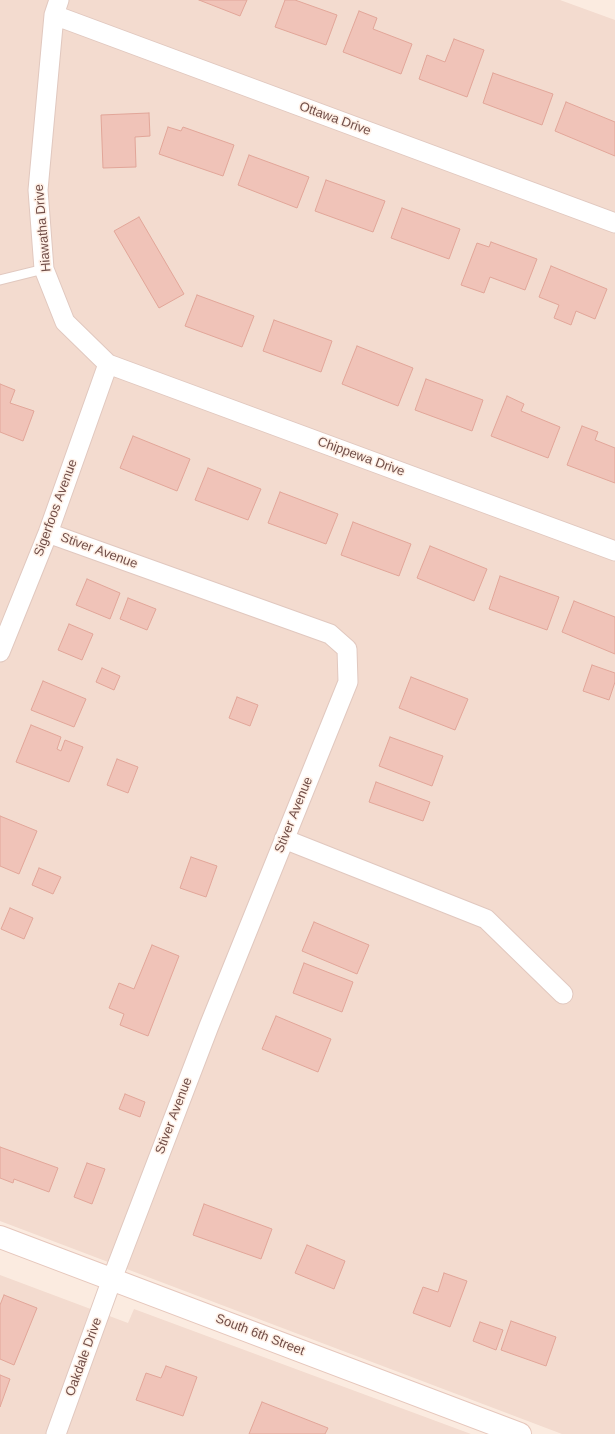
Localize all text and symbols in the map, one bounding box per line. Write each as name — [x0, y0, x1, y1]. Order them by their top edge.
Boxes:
street label: Ottawa Drive — [297, 99, 373, 139]
street label: Hiawatha Drive — [31, 183, 55, 273]
street label: Chippewa Drive — [315, 434, 407, 480]
street label: Sigerfoos Avenue — [31, 457, 81, 559]
street label: Stiver Avenue — [58, 530, 140, 572]
street label: Stiver Avenue — [272, 775, 316, 855]
street label: Stiver Avenue — [152, 1076, 196, 1156]
street label: South 6th Street — [213, 1311, 307, 1359]
street label: Oakdale Drive — [63, 1316, 105, 1398]

